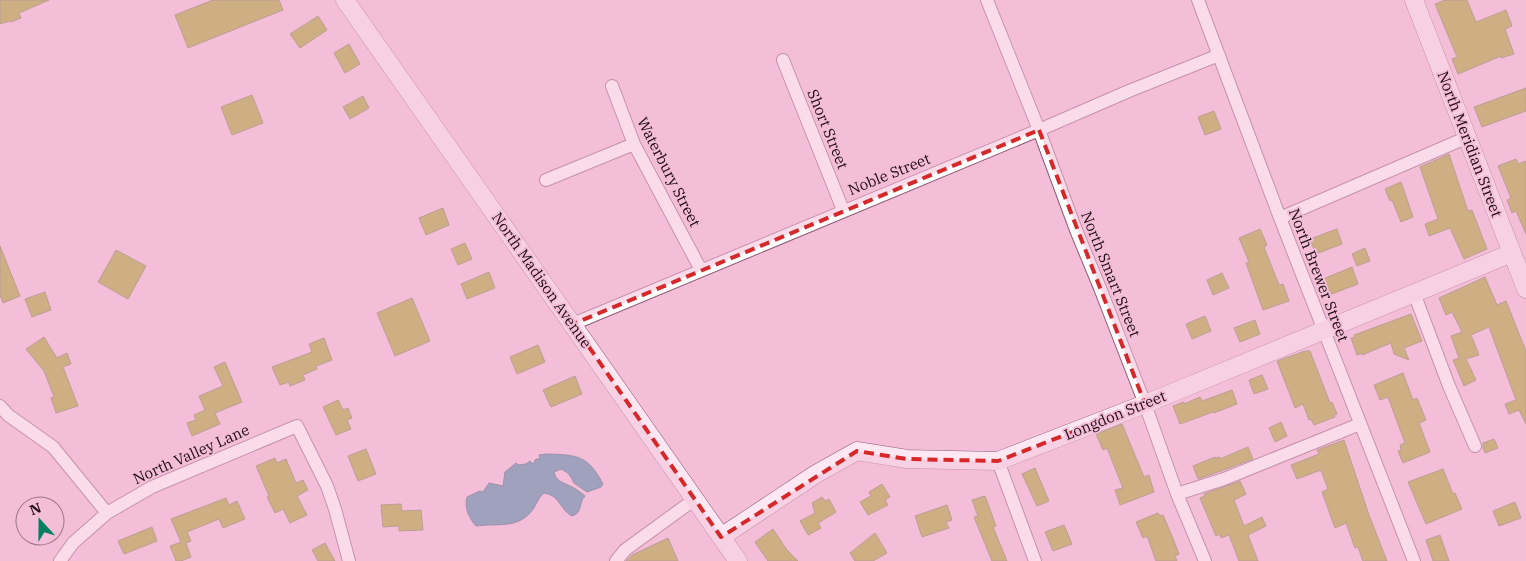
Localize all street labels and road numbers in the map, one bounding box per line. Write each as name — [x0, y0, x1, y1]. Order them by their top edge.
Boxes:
street label: North Meridian Street — [1433, 68, 1507, 220]
street label: Short Street — [803, 86, 853, 172]
street label: Waterbury Street — [633, 114, 705, 230]
street label: Noble Street — [845, 149, 933, 199]
street label: North Brewer Street — [1285, 206, 1353, 344]
street label: North Madison Avenue — [488, 208, 596, 352]
street label: North Smart Street — [1077, 208, 1145, 340]
street label: Longdon Street — [1061, 386, 1169, 444]
street label: North Valley Lane — [130, 420, 252, 488]

